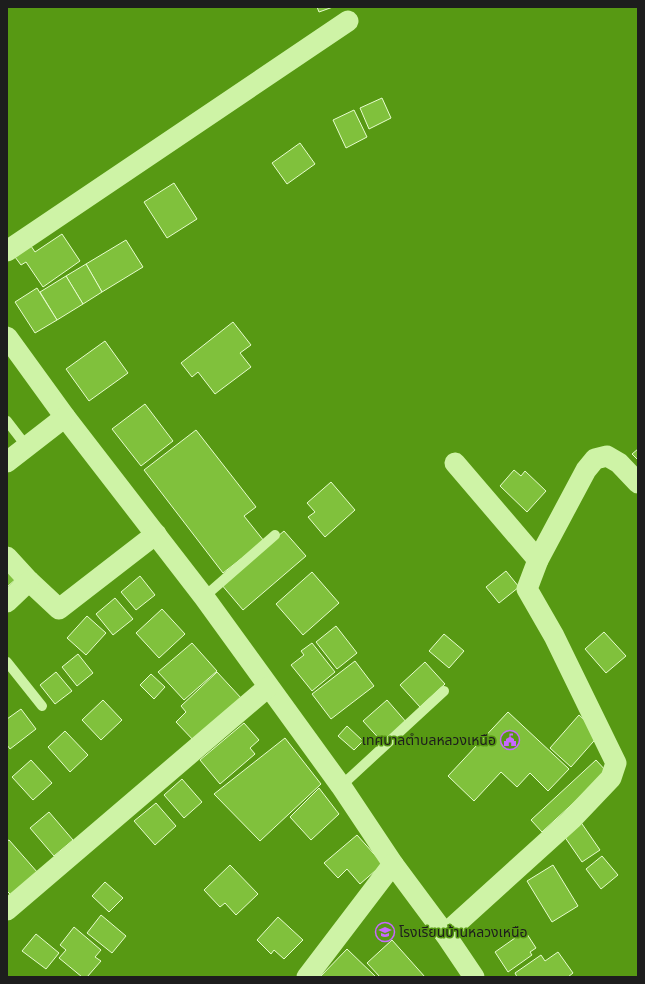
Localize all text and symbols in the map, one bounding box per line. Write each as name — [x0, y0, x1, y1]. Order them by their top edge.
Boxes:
public building icon: เทศบาลตำบลหลวงเหนือ — [499, 729, 521, 751]
place label: เทศบาลตำบลหลวงเหนือ — [362, 731, 496, 749]
school or university icon: โรงเรียนบ้านหลวงเหนือ — [374, 921, 396, 943]
place label: โรงเรียนบ้านหลวงเหนือ — [399, 923, 528, 941]

